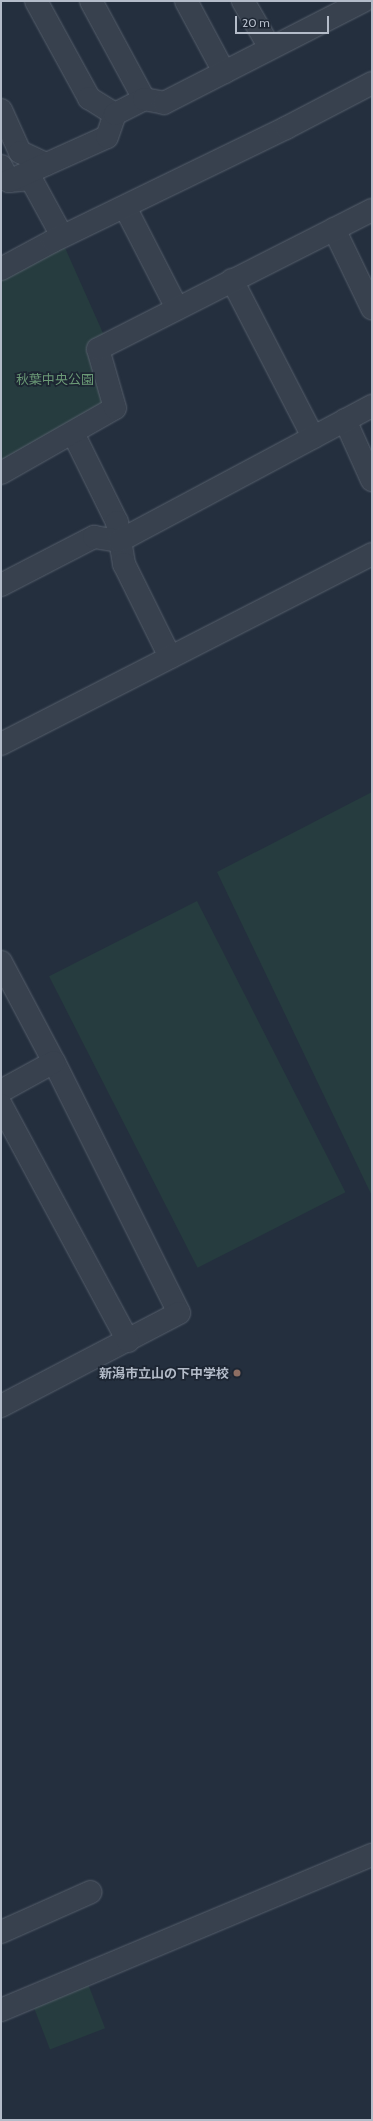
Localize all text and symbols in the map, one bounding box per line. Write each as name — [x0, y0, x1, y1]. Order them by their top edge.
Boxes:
scale bar — [237, 8, 331, 34]
text: 20 m — [242, 15, 270, 30]
park label: 秋葉中央公園 — [16, 371, 94, 387]
place label: 新潟市立山の下中学校 — [99, 1365, 229, 1381]
marker: 新潟市立山の下中学校 — [232, 1368, 242, 1378]

